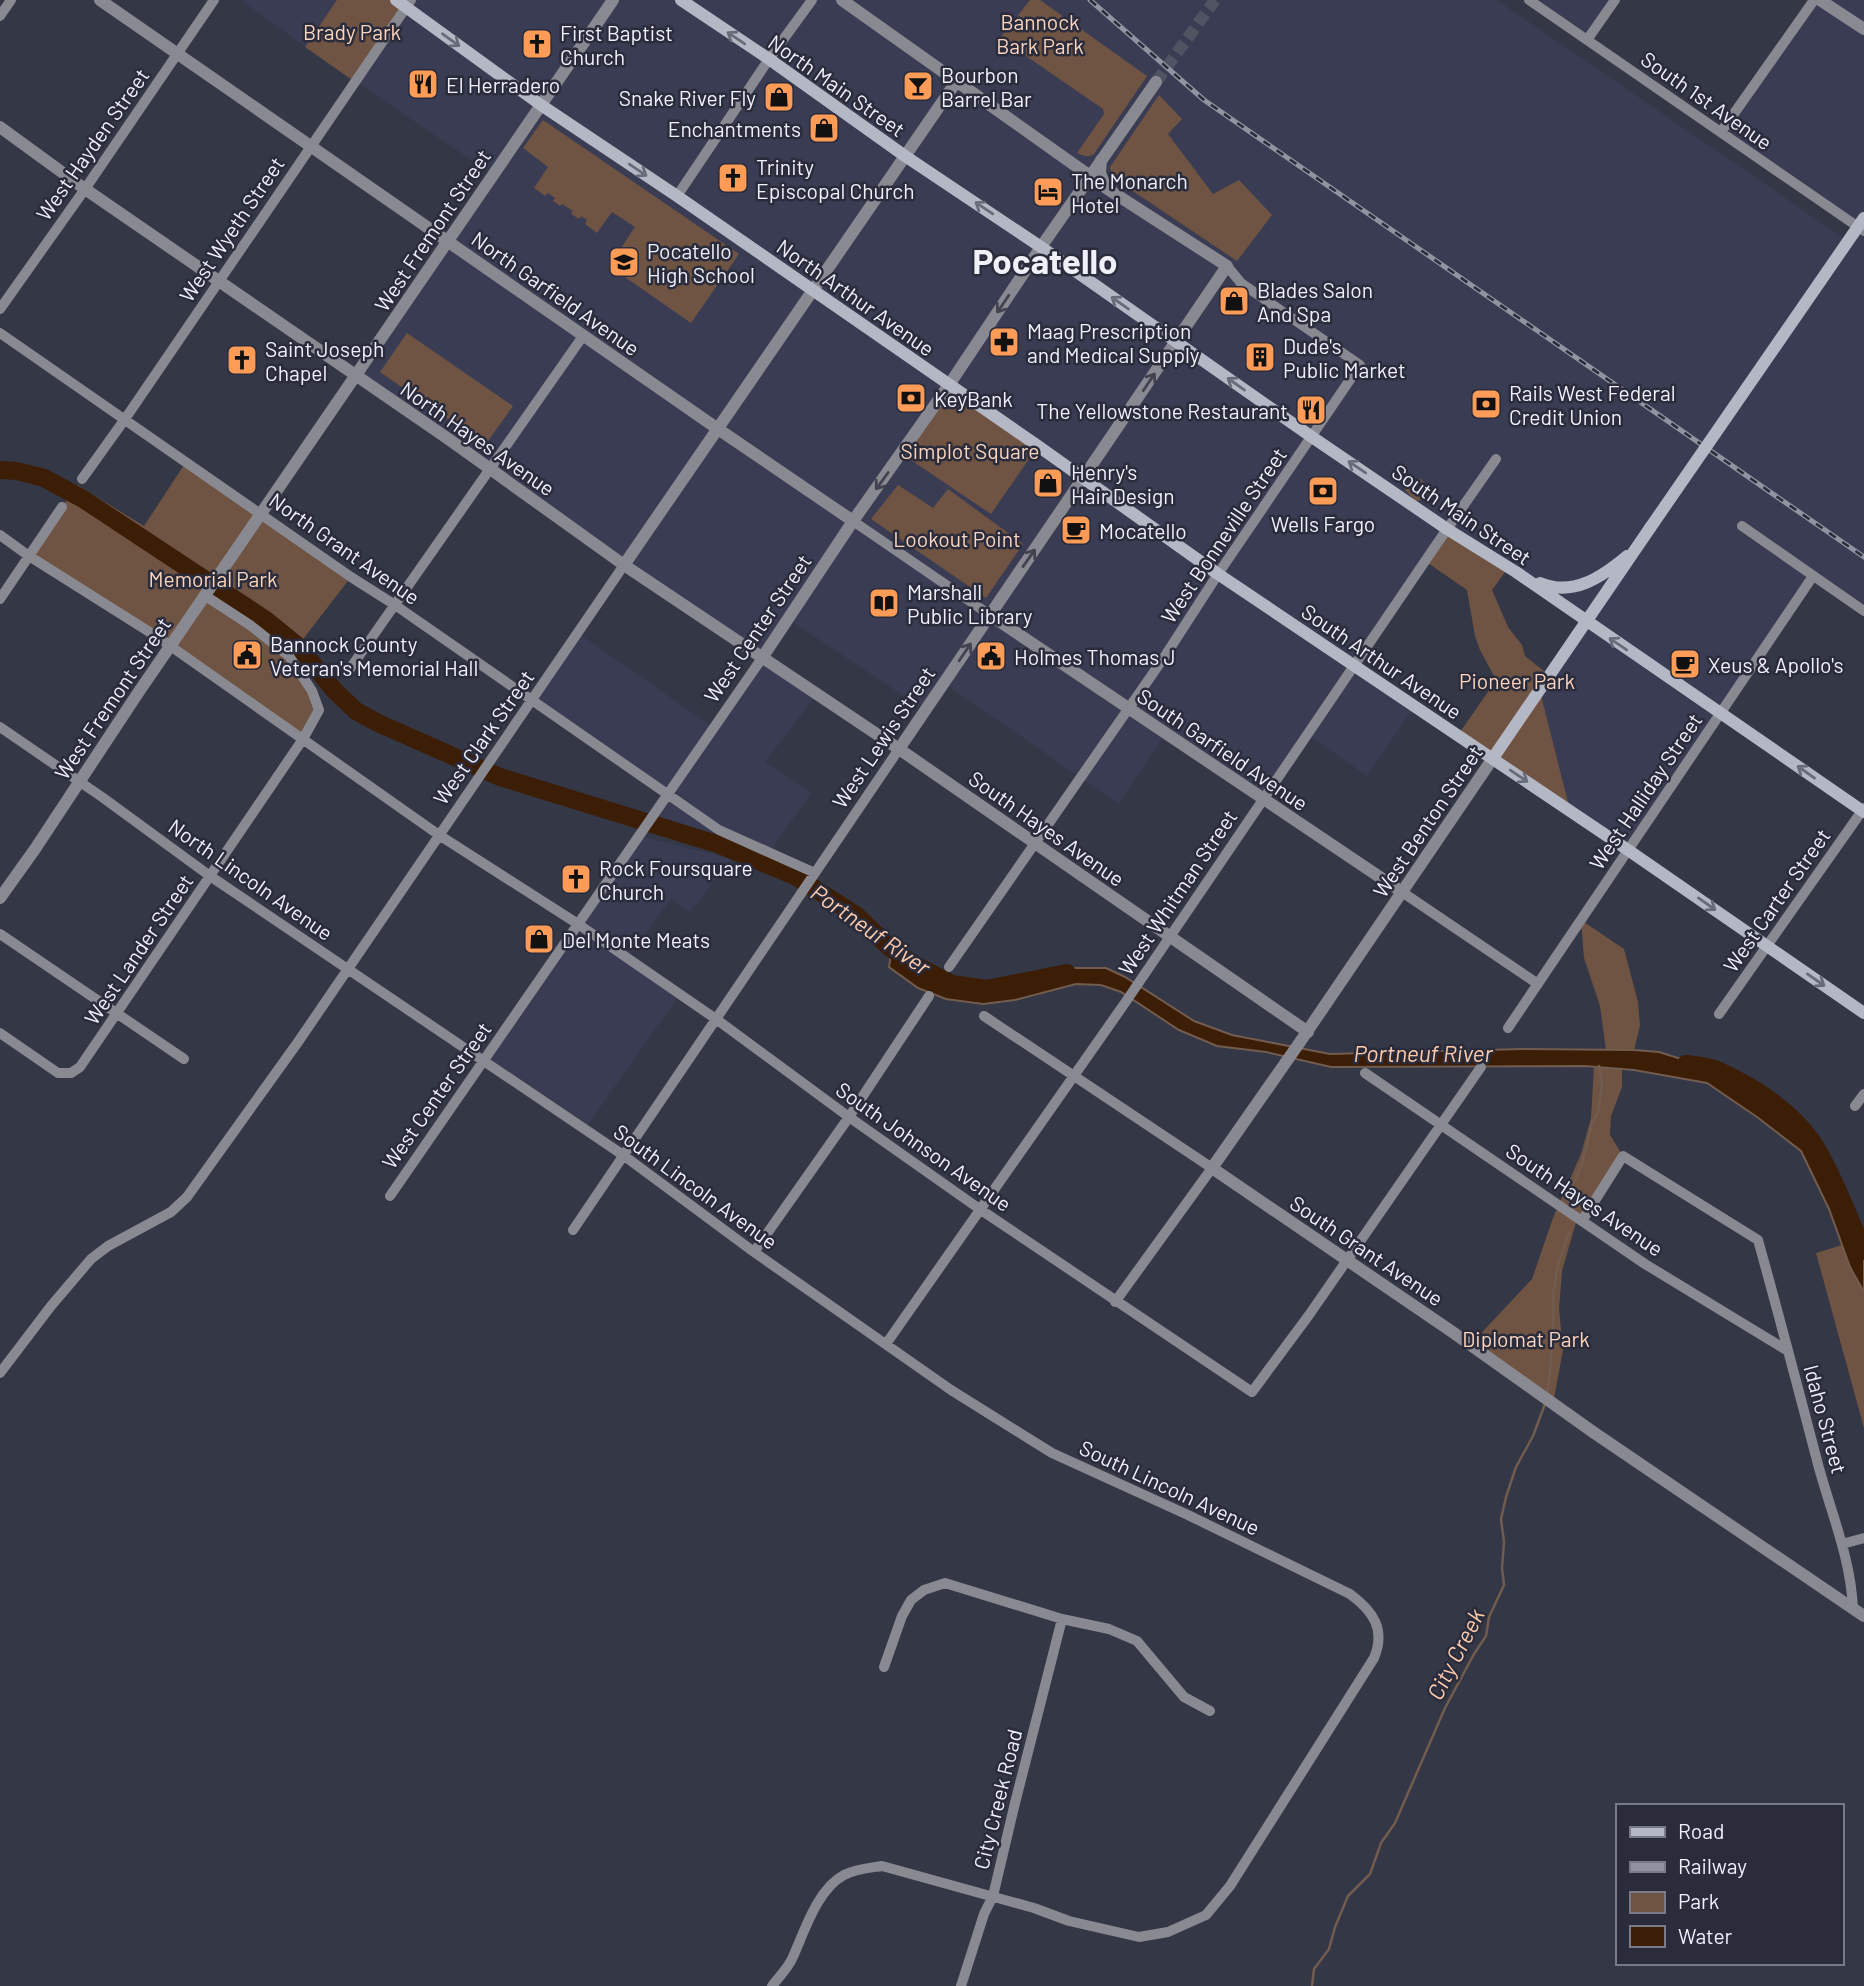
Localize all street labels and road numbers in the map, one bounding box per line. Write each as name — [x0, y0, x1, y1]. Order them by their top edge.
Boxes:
street label: North Main Street — [764, 29, 910, 141]
street label: South 1st Avenue — [1637, 46, 1777, 154]
street label: West Hayden Street — [30, 63, 154, 225]
street label: West Fremont Street — [369, 144, 495, 316]
street label: West Wyeth Street — [173, 152, 289, 306]
street label: North Garfield Avenue — [467, 226, 645, 360]
street label: North Arthur Avenue — [773, 233, 939, 361]
street label: North Hayes Avenue — [396, 375, 560, 501]
street label: West Bonneville Street — [1155, 443, 1291, 627]
street label: South Main Street — [1388, 458, 1536, 570]
street label: North Grant Avenue — [265, 487, 425, 609]
street label: West Center Street — [698, 549, 816, 707]
street label: South Arthur Avenue — [1297, 598, 1467, 724]
street label: West Fremont Street — [49, 612, 175, 784]
street label: West Lewis Street — [826, 661, 940, 813]
street label: West Clark Street — [427, 665, 539, 809]
street label: South Garfield Avenue — [1133, 683, 1313, 815]
street label: West Halliday Street — [1583, 708, 1707, 874]
street label: West Benton Street — [1367, 740, 1487, 902]
street label: South Hayes Avenue — [965, 765, 1129, 891]
street label: West Whitman Street — [1112, 805, 1242, 979]
street label: North Lincoln Avenue — [164, 813, 338, 945]
street label: West Carter Street — [1717, 823, 1835, 977]
street label: West Lander Street — [78, 869, 198, 1029]
street label: West Center Street — [376, 1017, 496, 1173]
street label: South Johnson Avenue — [832, 1076, 1016, 1216]
street label: South Lincoln Avenue — [609, 1118, 783, 1254]
street label: South Hayes Avenue — [1502, 1137, 1668, 1261]
street label: South Grant Avenue — [1286, 1190, 1448, 1310]
street label: Idaho Street — [1799, 1362, 1853, 1476]
street label: South Lincoln Avenue — [1076, 1434, 1264, 1540]
street label: City Creek Road — [968, 1726, 1026, 1872]

